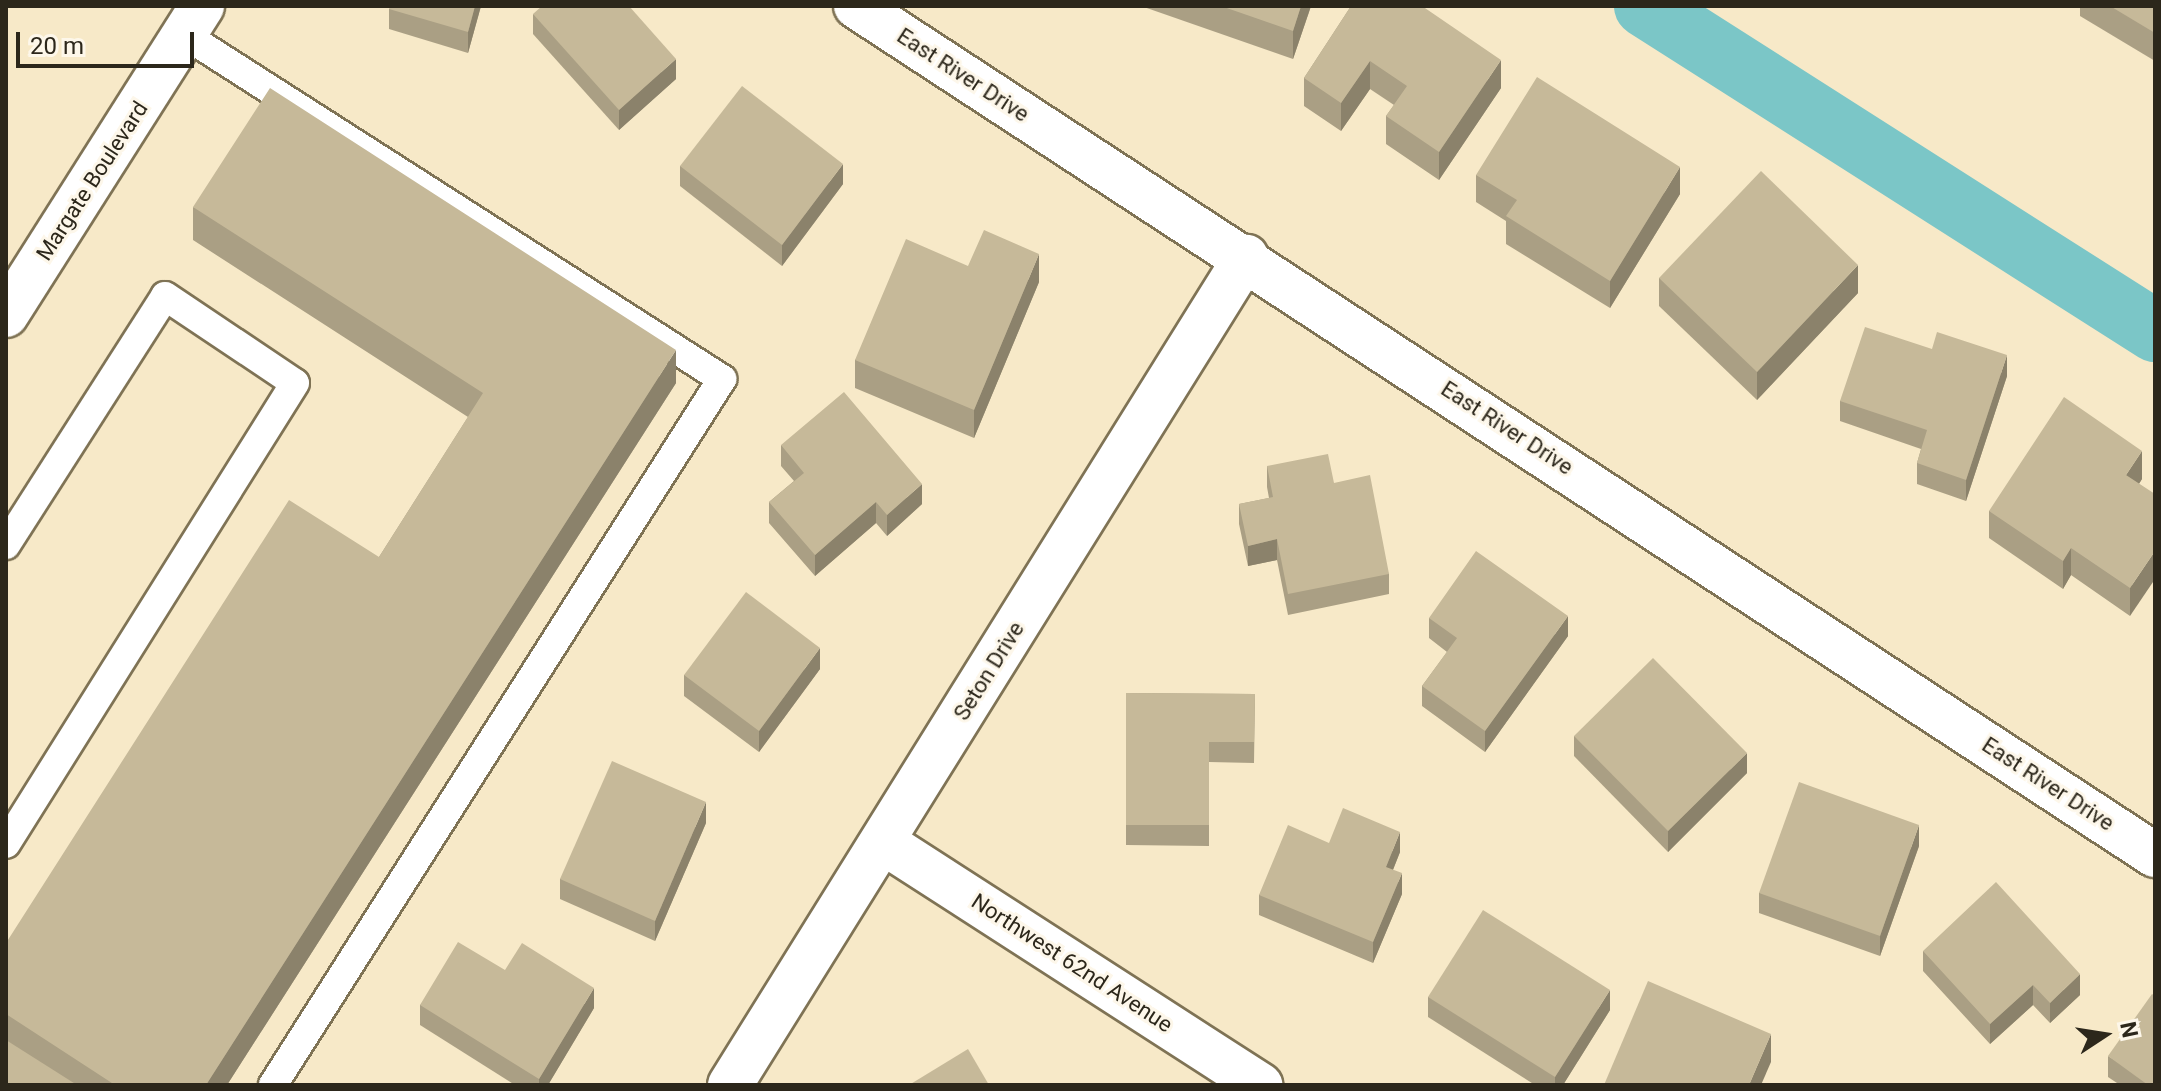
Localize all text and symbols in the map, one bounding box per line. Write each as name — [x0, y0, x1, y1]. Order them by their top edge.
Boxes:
scale bar — [20, 16, 198, 66]
street label: East River Drive — [892, 23, 1034, 127]
text: 20 m — [30, 32, 84, 60]
street label: Margate Boulevard — [31, 96, 153, 266]
street label: East River Drive — [1436, 376, 1578, 480]
street label: Seton Drive — [948, 617, 1030, 725]
street label: East River Drive — [1977, 732, 2119, 836]
street label: Northwest 62nd Avenue — [967, 888, 1177, 1038]
north arrow — [2065, 995, 2145, 1075]
text: N — [2115, 1020, 2143, 1040]

